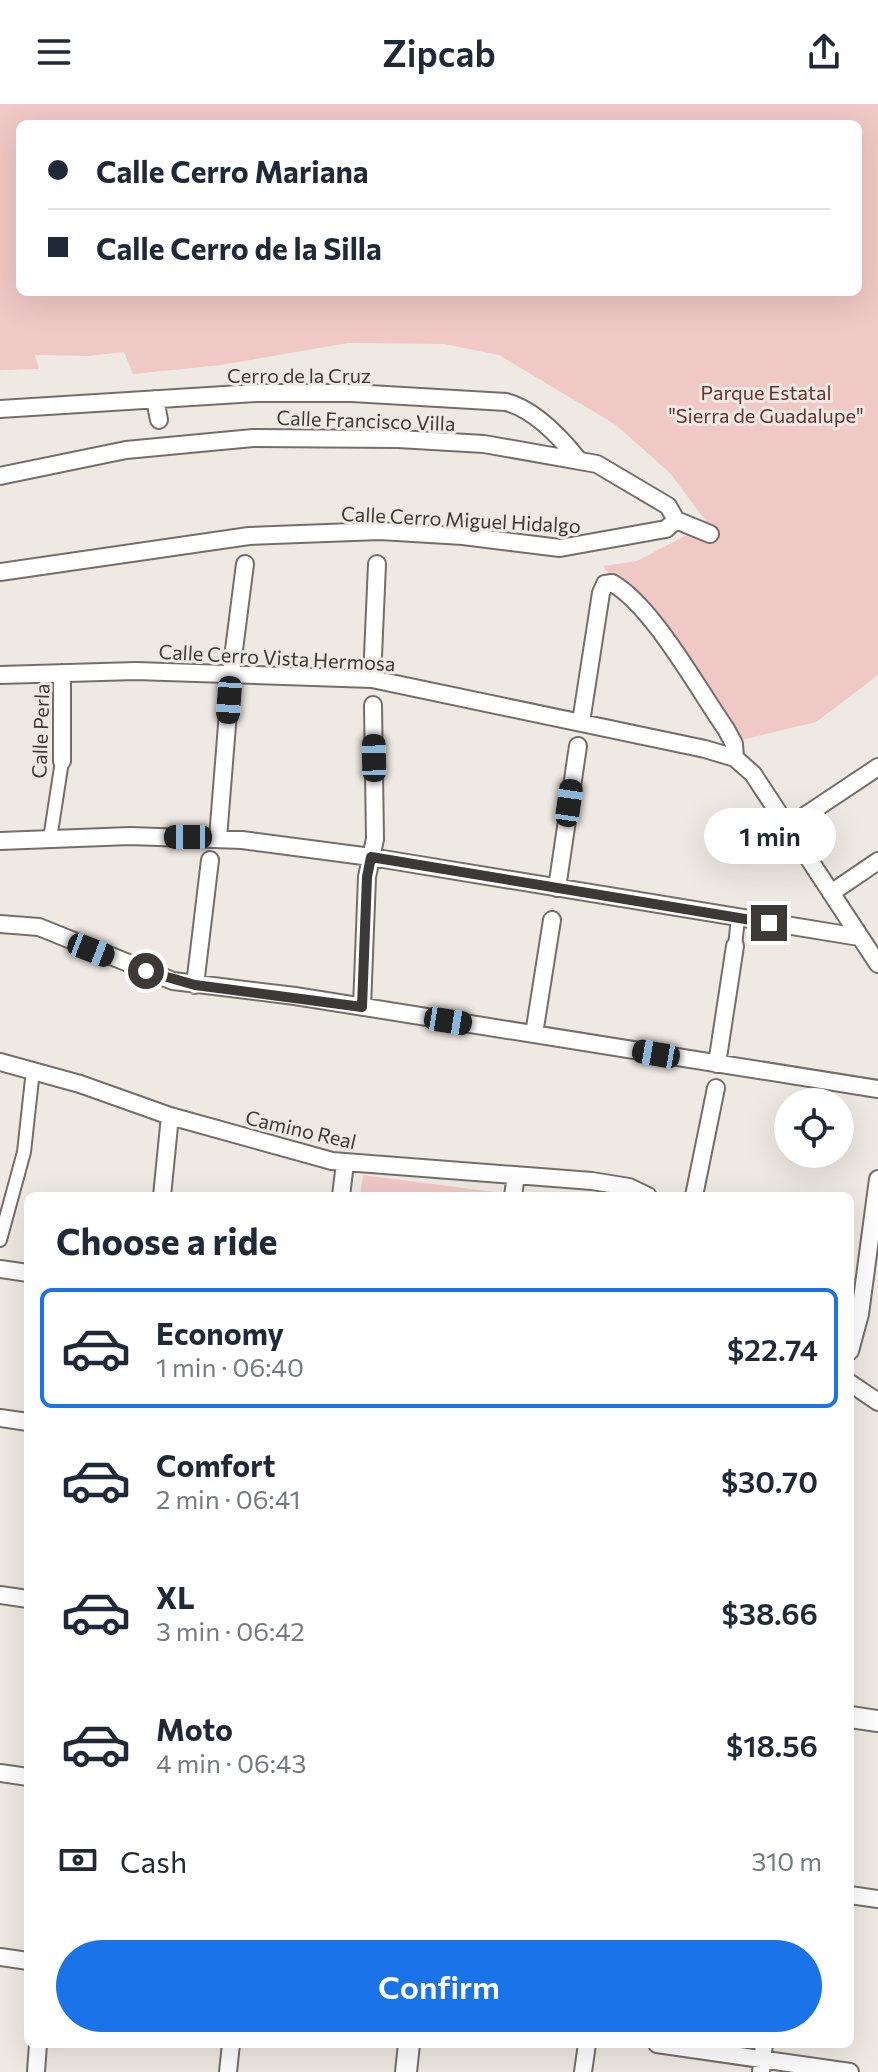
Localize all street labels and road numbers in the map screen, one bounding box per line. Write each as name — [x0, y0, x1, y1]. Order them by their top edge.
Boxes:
street label: Cerro de la Cruz — [227, 363, 371, 387]
street label: Calle Francisco Villa — [276, 405, 456, 435]
street label: Calle Cerro Miguel Hidalgo — [341, 501, 581, 537]
street label: Calle Cerro Vista Hermosa — [158, 639, 396, 675]
street label: Calle Perla — [26, 683, 54, 779]
street label: Camino Real — [243, 1105, 359, 1153]

